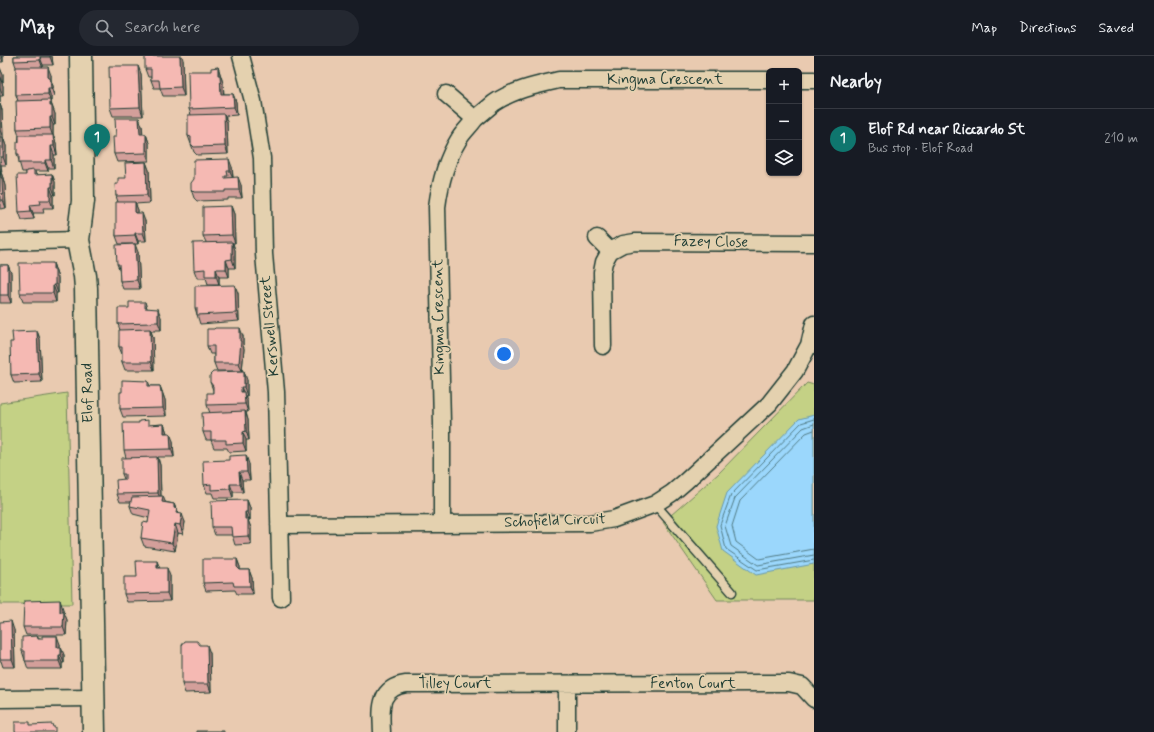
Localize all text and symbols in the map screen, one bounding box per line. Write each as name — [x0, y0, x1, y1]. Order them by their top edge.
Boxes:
search box — [79, 10, 359, 46]
text: Map — [20, 15, 55, 40]
icon: search — [93, 17, 115, 39]
text: Search here — [125, 18, 200, 38]
text: Map — [971, 19, 997, 37]
text: Directions — [1019, 19, 1077, 37]
text: Saved — [1099, 19, 1134, 37]
map controls — [766, 68, 802, 176]
button: + — [766, 68, 802, 104]
street label: Kingma Crescent — [607, 70, 723, 91]
text: Nearby — [830, 71, 882, 93]
button: − — [766, 104, 802, 140]
text: Elof Rd near Riccardo St — [868, 120, 1025, 140]
pin: 1 — [84, 124, 110, 157]
text: 1 — [840, 130, 846, 147]
text: 210 m — [1104, 130, 1138, 147]
button: layers — [766, 140, 802, 176]
text: Bus stop · Elof Road — [868, 140, 973, 157]
street label: Fazey Close — [674, 231, 749, 253]
street label: Kingma Crescent — [428, 259, 451, 375]
street label: Kerswell Street — [256, 275, 284, 377]
your location — [494, 344, 514, 364]
street label: Elof Road — [77, 363, 99, 423]
street label: Schofield Circuit — [504, 509, 606, 533]
street label: Tilley Court — [419, 674, 492, 694]
street label: Fenton Court — [650, 674, 736, 694]

